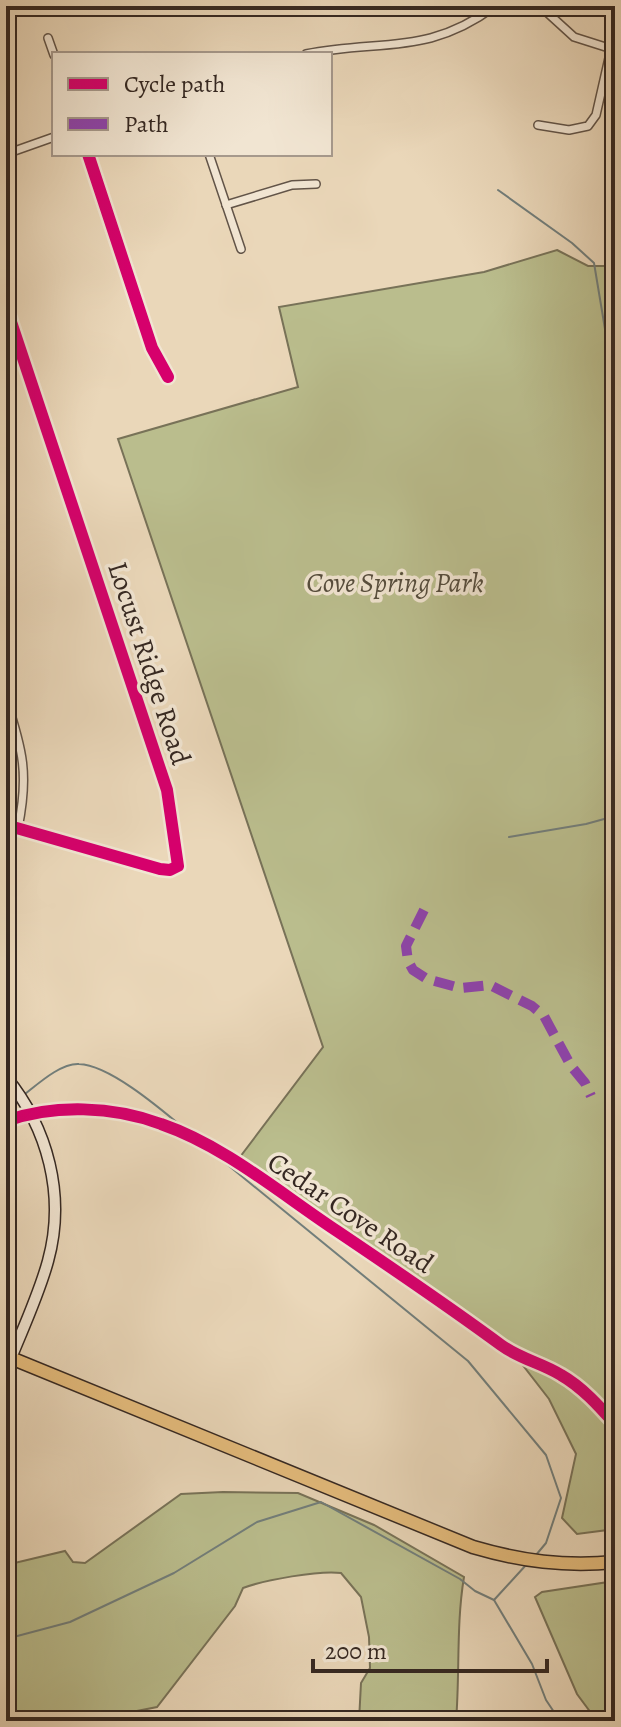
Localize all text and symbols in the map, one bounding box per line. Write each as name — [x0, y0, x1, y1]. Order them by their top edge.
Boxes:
legend — [52, 52, 332, 156]
text: Cycle path — [124, 68, 225, 100]
text: Path — [124, 108, 169, 140]
street label: Locust Ridge Road — [98, 557, 200, 771]
park label: Cove Spring Park — [306, 564, 484, 602]
street label: Cedar Cove Road — [260, 1143, 442, 1283]
scale bar — [313, 1623, 547, 1673]
text: 200 m — [325, 1635, 387, 1667]

